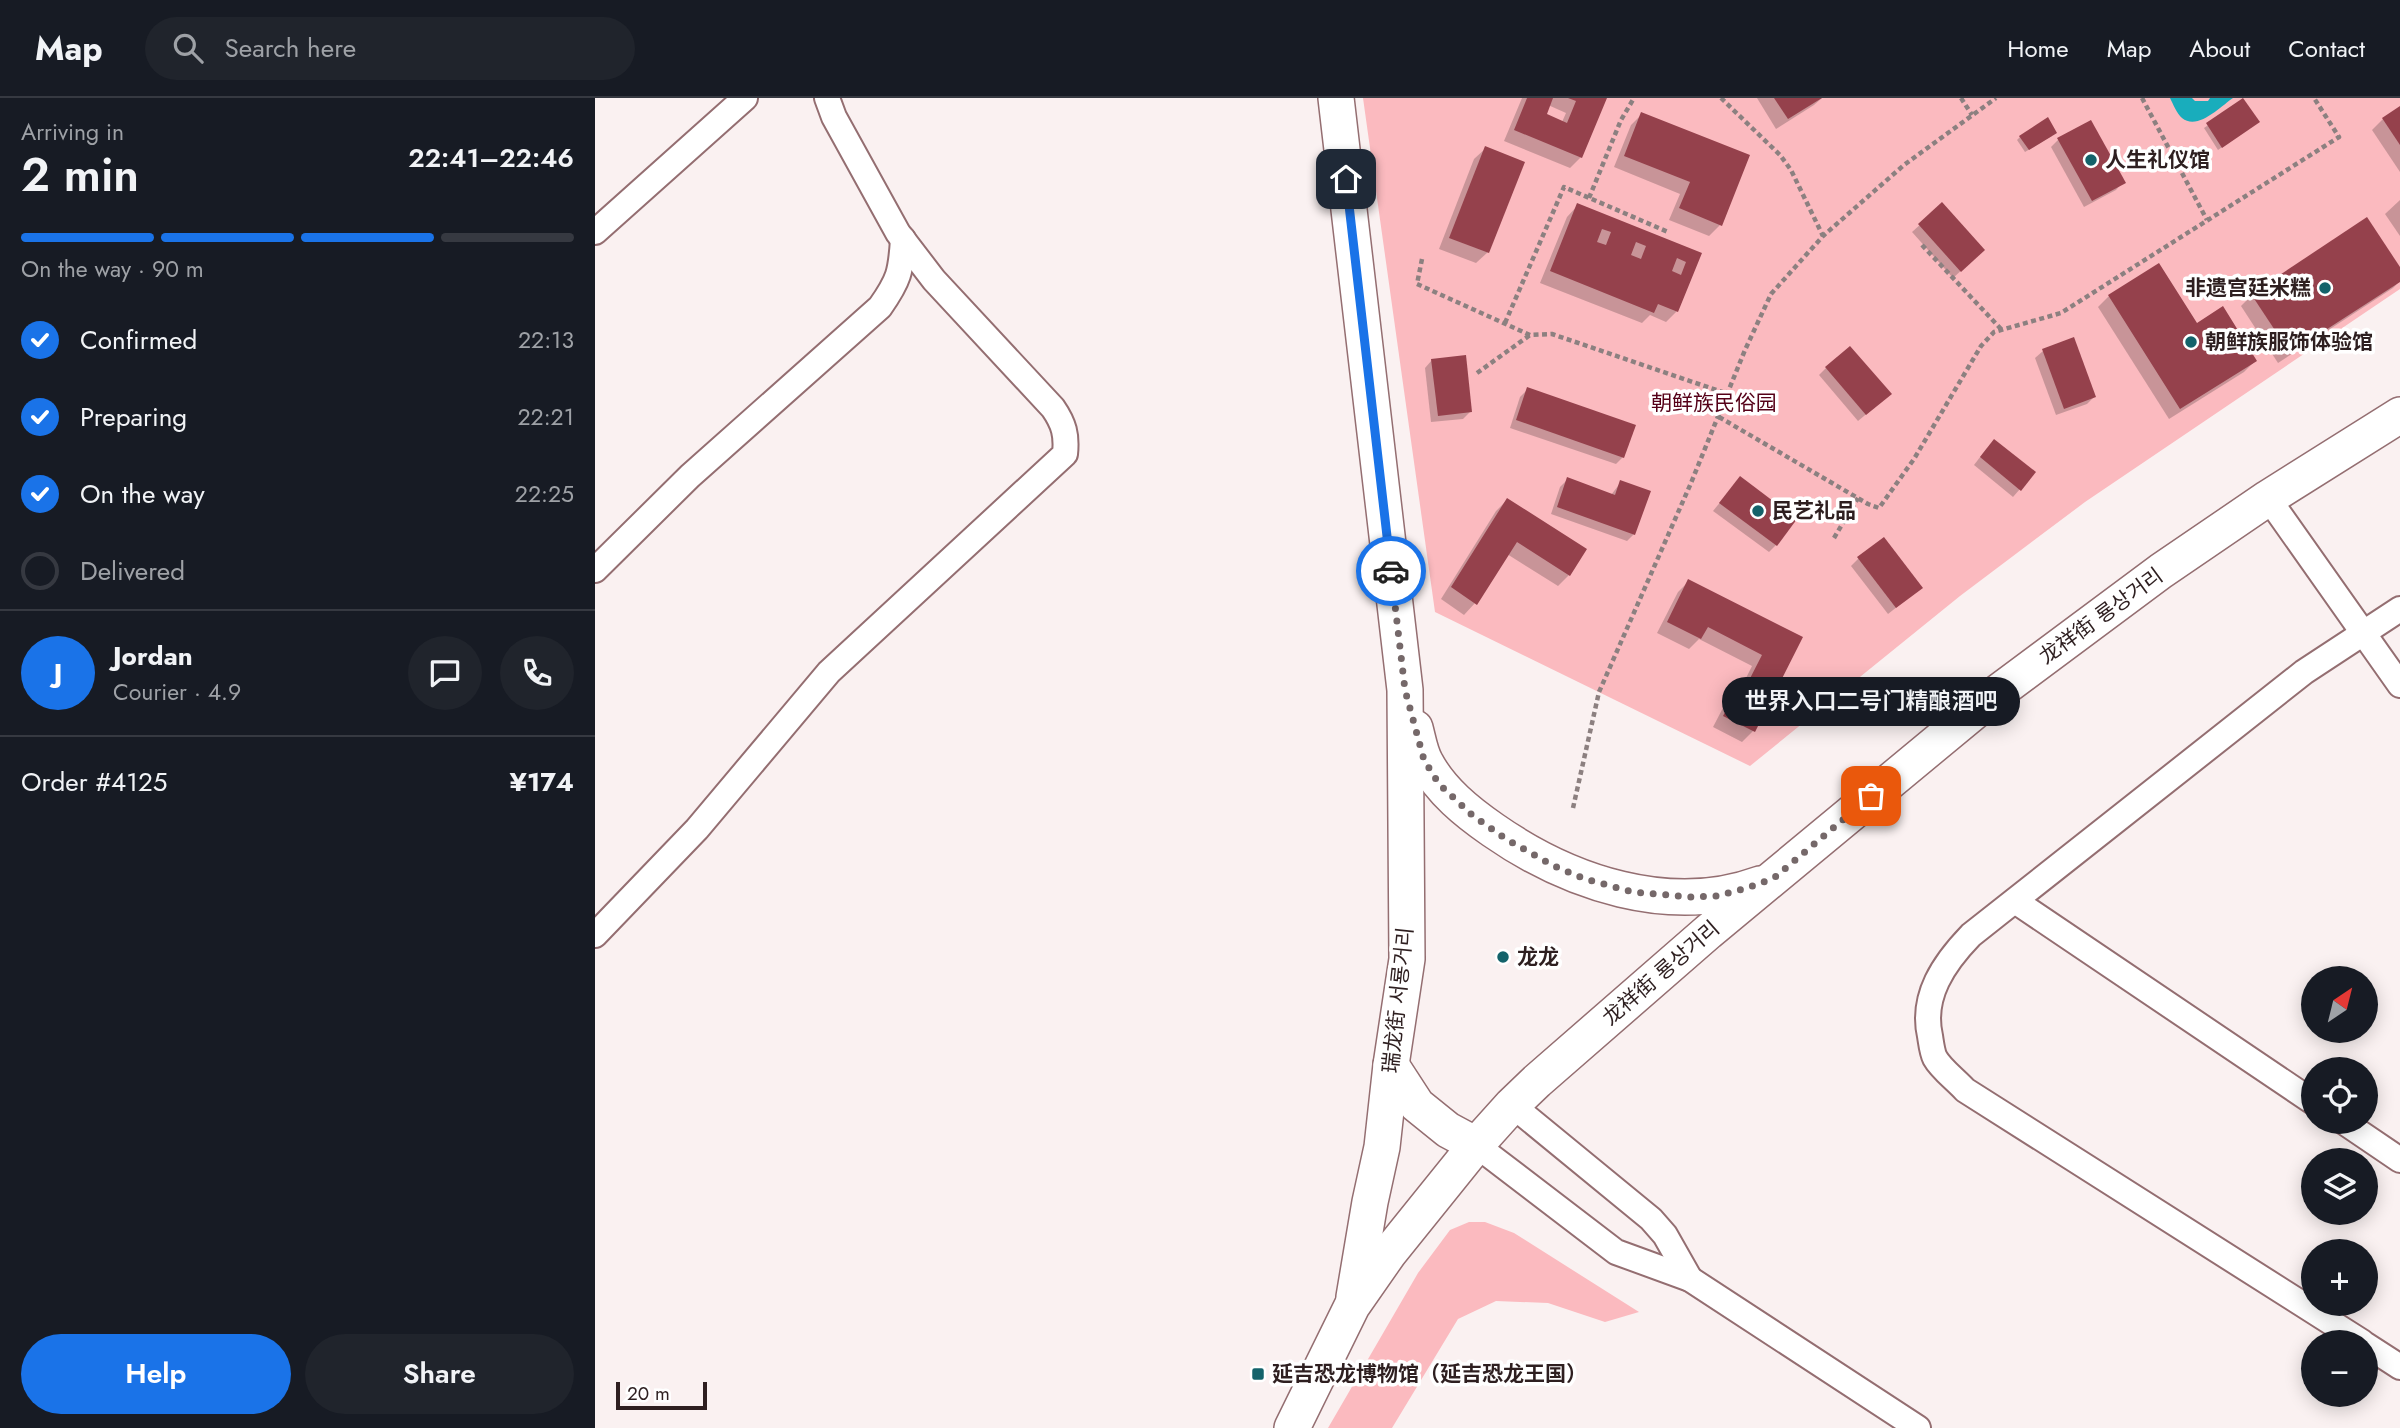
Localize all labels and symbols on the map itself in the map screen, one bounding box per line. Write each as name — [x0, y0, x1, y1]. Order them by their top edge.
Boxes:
place label: 人生礼仪馆 — [2105, 145, 2210, 175]
pin — [1316, 149, 1376, 209]
marker: 人生礼仪馆 — [2083, 152, 2099, 168]
place label: 非遗宫廷米糕 — [2185, 273, 2311, 303]
marker: 非遗宫廷米糕 — [2317, 280, 2333, 296]
place label: 朝鲜族服饰体验馆 — [2205, 327, 2373, 357]
marker: 朝鲜族服饰体验馆 — [2183, 334, 2199, 350]
park label: 朝鲜族民俗园 — [1651, 388, 1777, 418]
place label: 民艺礼品 — [1772, 496, 1856, 526]
marker: 民艺礼品 — [1750, 503, 1766, 519]
courier — [1356, 536, 1426, 606]
street label: 龙祥街 룡상거리 — [2033, 561, 2169, 671]
callout: 世界入口二号门精酿酒吧 — [1722, 677, 2020, 726]
pin — [1841, 766, 1901, 826]
street label: 龙祥街 룡상거리 — [1596, 914, 1726, 1032]
street label: 瑞龙街 서룡거리 — [1375, 926, 1421, 1074]
place label: 龙龙 — [1517, 942, 1559, 972]
marker: 龙龙 — [1495, 949, 1511, 965]
north arrow — [2301, 966, 2378, 1043]
place label: 延吉恐龙博物馆（延吉恐龙王国） — [1272, 1359, 1587, 1389]
marker: 延吉恐龙博物馆（延吉恐龙王国） — [1250, 1366, 1266, 1382]
scale bar — [616, 1379, 707, 1411]

